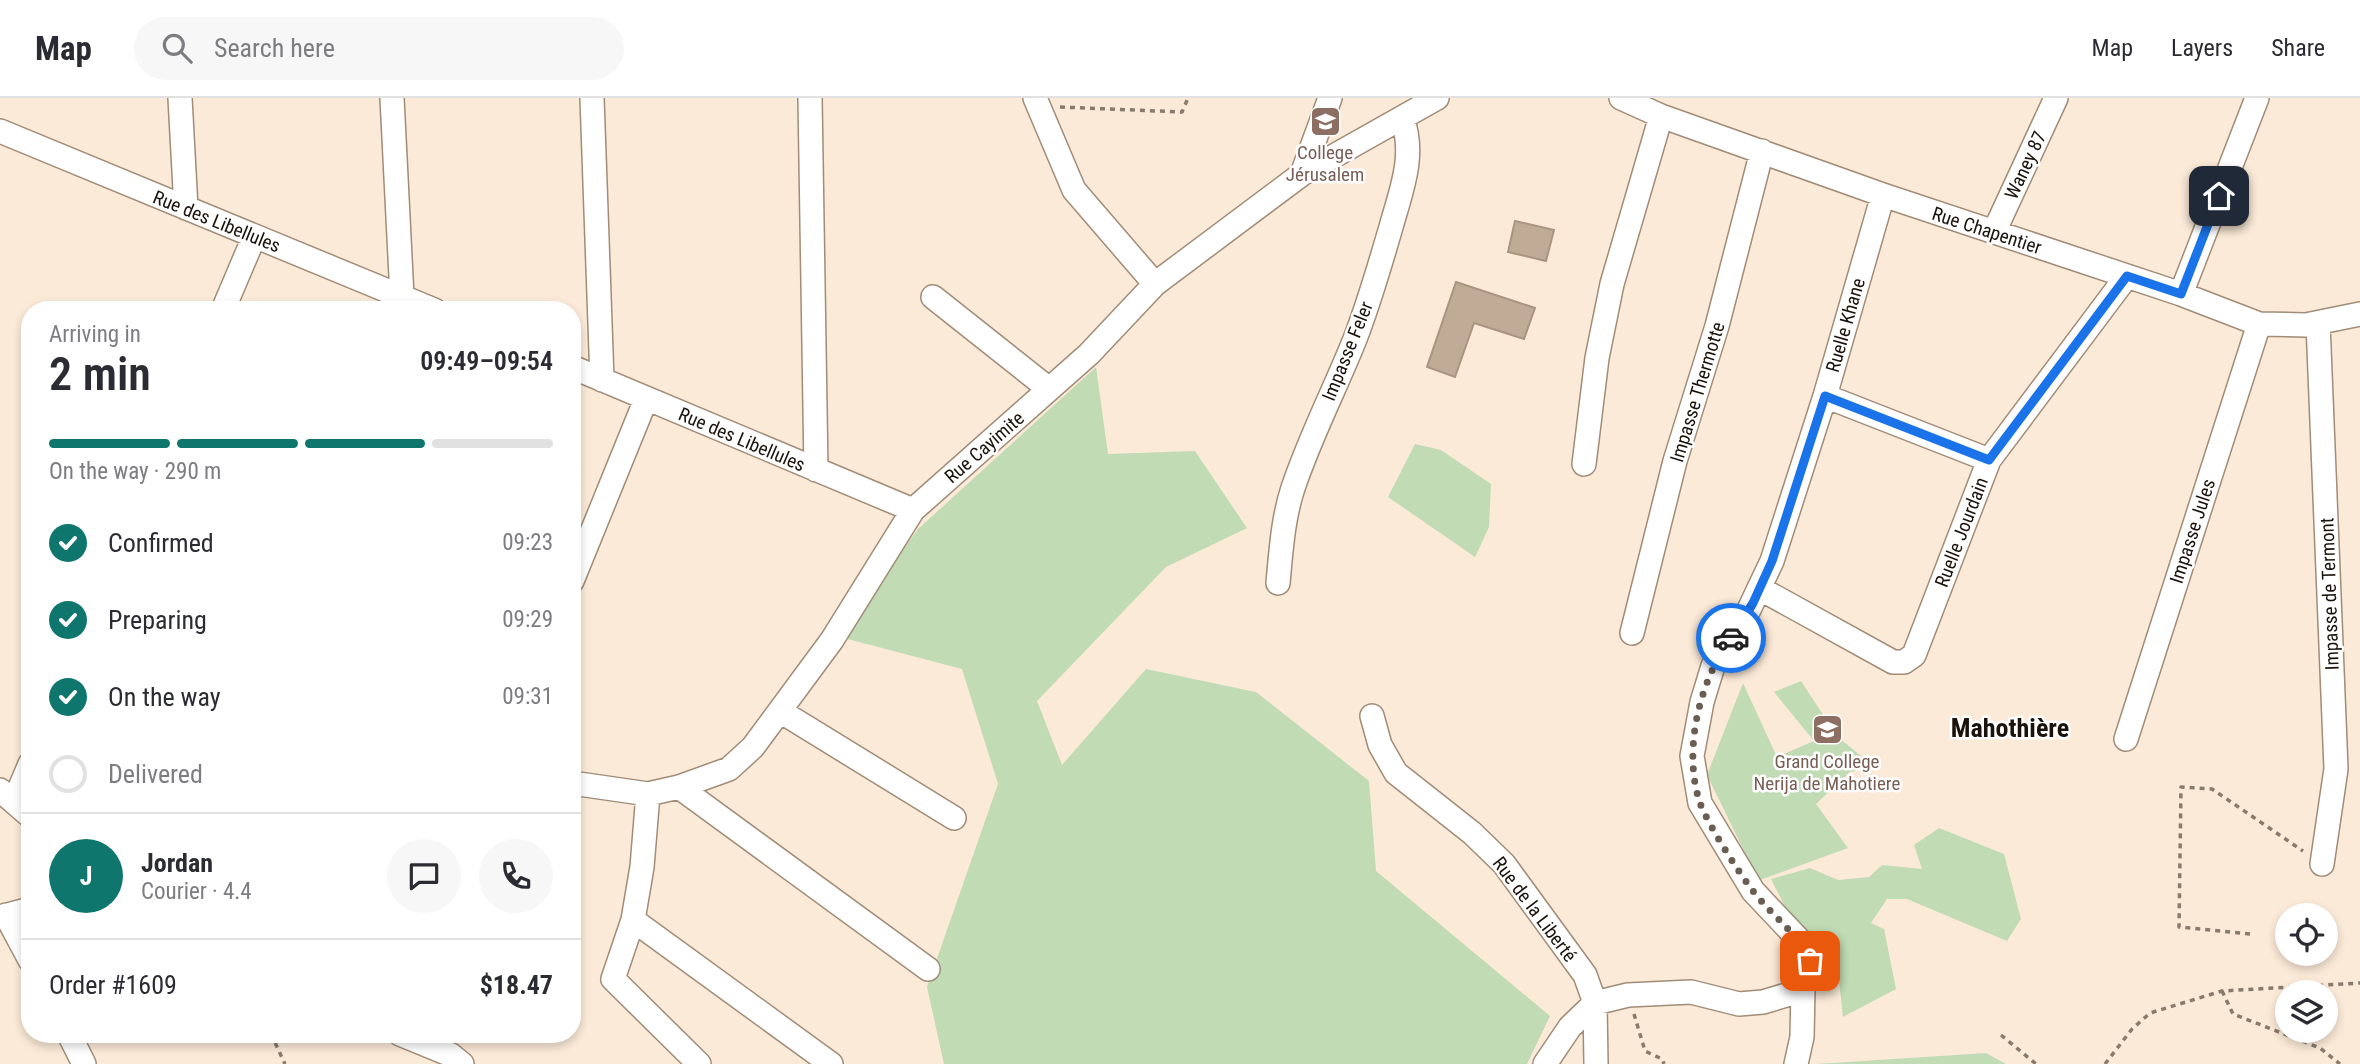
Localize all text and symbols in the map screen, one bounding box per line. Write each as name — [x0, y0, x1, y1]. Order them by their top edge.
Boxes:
search box — [134, 17, 624, 80]
text: Map — [35, 29, 92, 68]
icon: search — [158, 29, 196, 67]
text: Search here — [214, 33, 335, 63]
text: Map — [2092, 34, 2133, 62]
text: Layers — [2171, 34, 2233, 62]
text: Share — [2271, 34, 2325, 62]
school or university icon: College Jérusalem — [1308, 104, 1342, 138]
street label: Waney 87 — [2000, 128, 2051, 203]
place label: College Jérusalem — [1286, 141, 1364, 186]
pin — [2189, 166, 2249, 226]
icon: home — [2200, 177, 2238, 215]
street label: Rue des Libellules — [150, 185, 284, 257]
street label: Rue Chapentier — [1929, 202, 2045, 259]
street label: Ruelle Khane — [1821, 275, 1870, 375]
street label: Impasse Feler — [1317, 298, 1378, 404]
street label: Impasse Thermotte — [1665, 319, 1730, 465]
text: Arriving in — [49, 321, 141, 348]
text: 09:49–09:54 — [420, 346, 553, 376]
text: 2 min — [49, 347, 151, 401]
street label: Rue des Libellules — [675, 402, 809, 476]
street label: Rue Cayimite — [940, 407, 1029, 488]
text: On the way · 290 m — [49, 458, 221, 485]
street label: Ruelle Jourdain — [1930, 474, 1993, 590]
street label: Impasse Jules — [2165, 476, 2220, 586]
street label: Impasse de Termont — [2315, 517, 2344, 671]
icon: check — [49, 524, 87, 562]
text: Confirmed — [108, 528, 214, 558]
text: 09:23 — [502, 529, 553, 556]
icon: check — [49, 601, 87, 639]
courier — [1696, 603, 1766, 673]
text: Preparing — [108, 605, 207, 635]
text: 09:29 — [502, 606, 553, 633]
icon: car — [1712, 619, 1750, 657]
icon: check — [49, 678, 87, 716]
text: On the way — [108, 682, 221, 712]
text: 09:31 — [502, 683, 553, 710]
school or university icon: Grand College Nerija de Mahotiere — [1810, 713, 1844, 747]
district label: Mahothière — [1951, 713, 2069, 743]
place label: Grand College Nerija de Mahotiere — [1754, 750, 1900, 795]
text: Delivered — [108, 759, 203, 789]
button: chat — [387, 839, 461, 913]
button: phone — [479, 839, 553, 913]
text: Jordan — [141, 848, 213, 878]
street label: Rue de la Liberté — [1488, 852, 1582, 966]
text: J — [80, 861, 92, 891]
text: Courier · 4.4 — [141, 878, 252, 905]
map controls — [2275, 903, 2338, 1043]
button: locate — [2275, 903, 2338, 966]
pin — [1780, 931, 1840, 991]
icon: bag — [1791, 942, 1829, 980]
text: Order #1609 — [49, 970, 177, 1000]
text: $18.47 — [480, 970, 553, 1000]
button: layers — [2275, 980, 2338, 1043]

